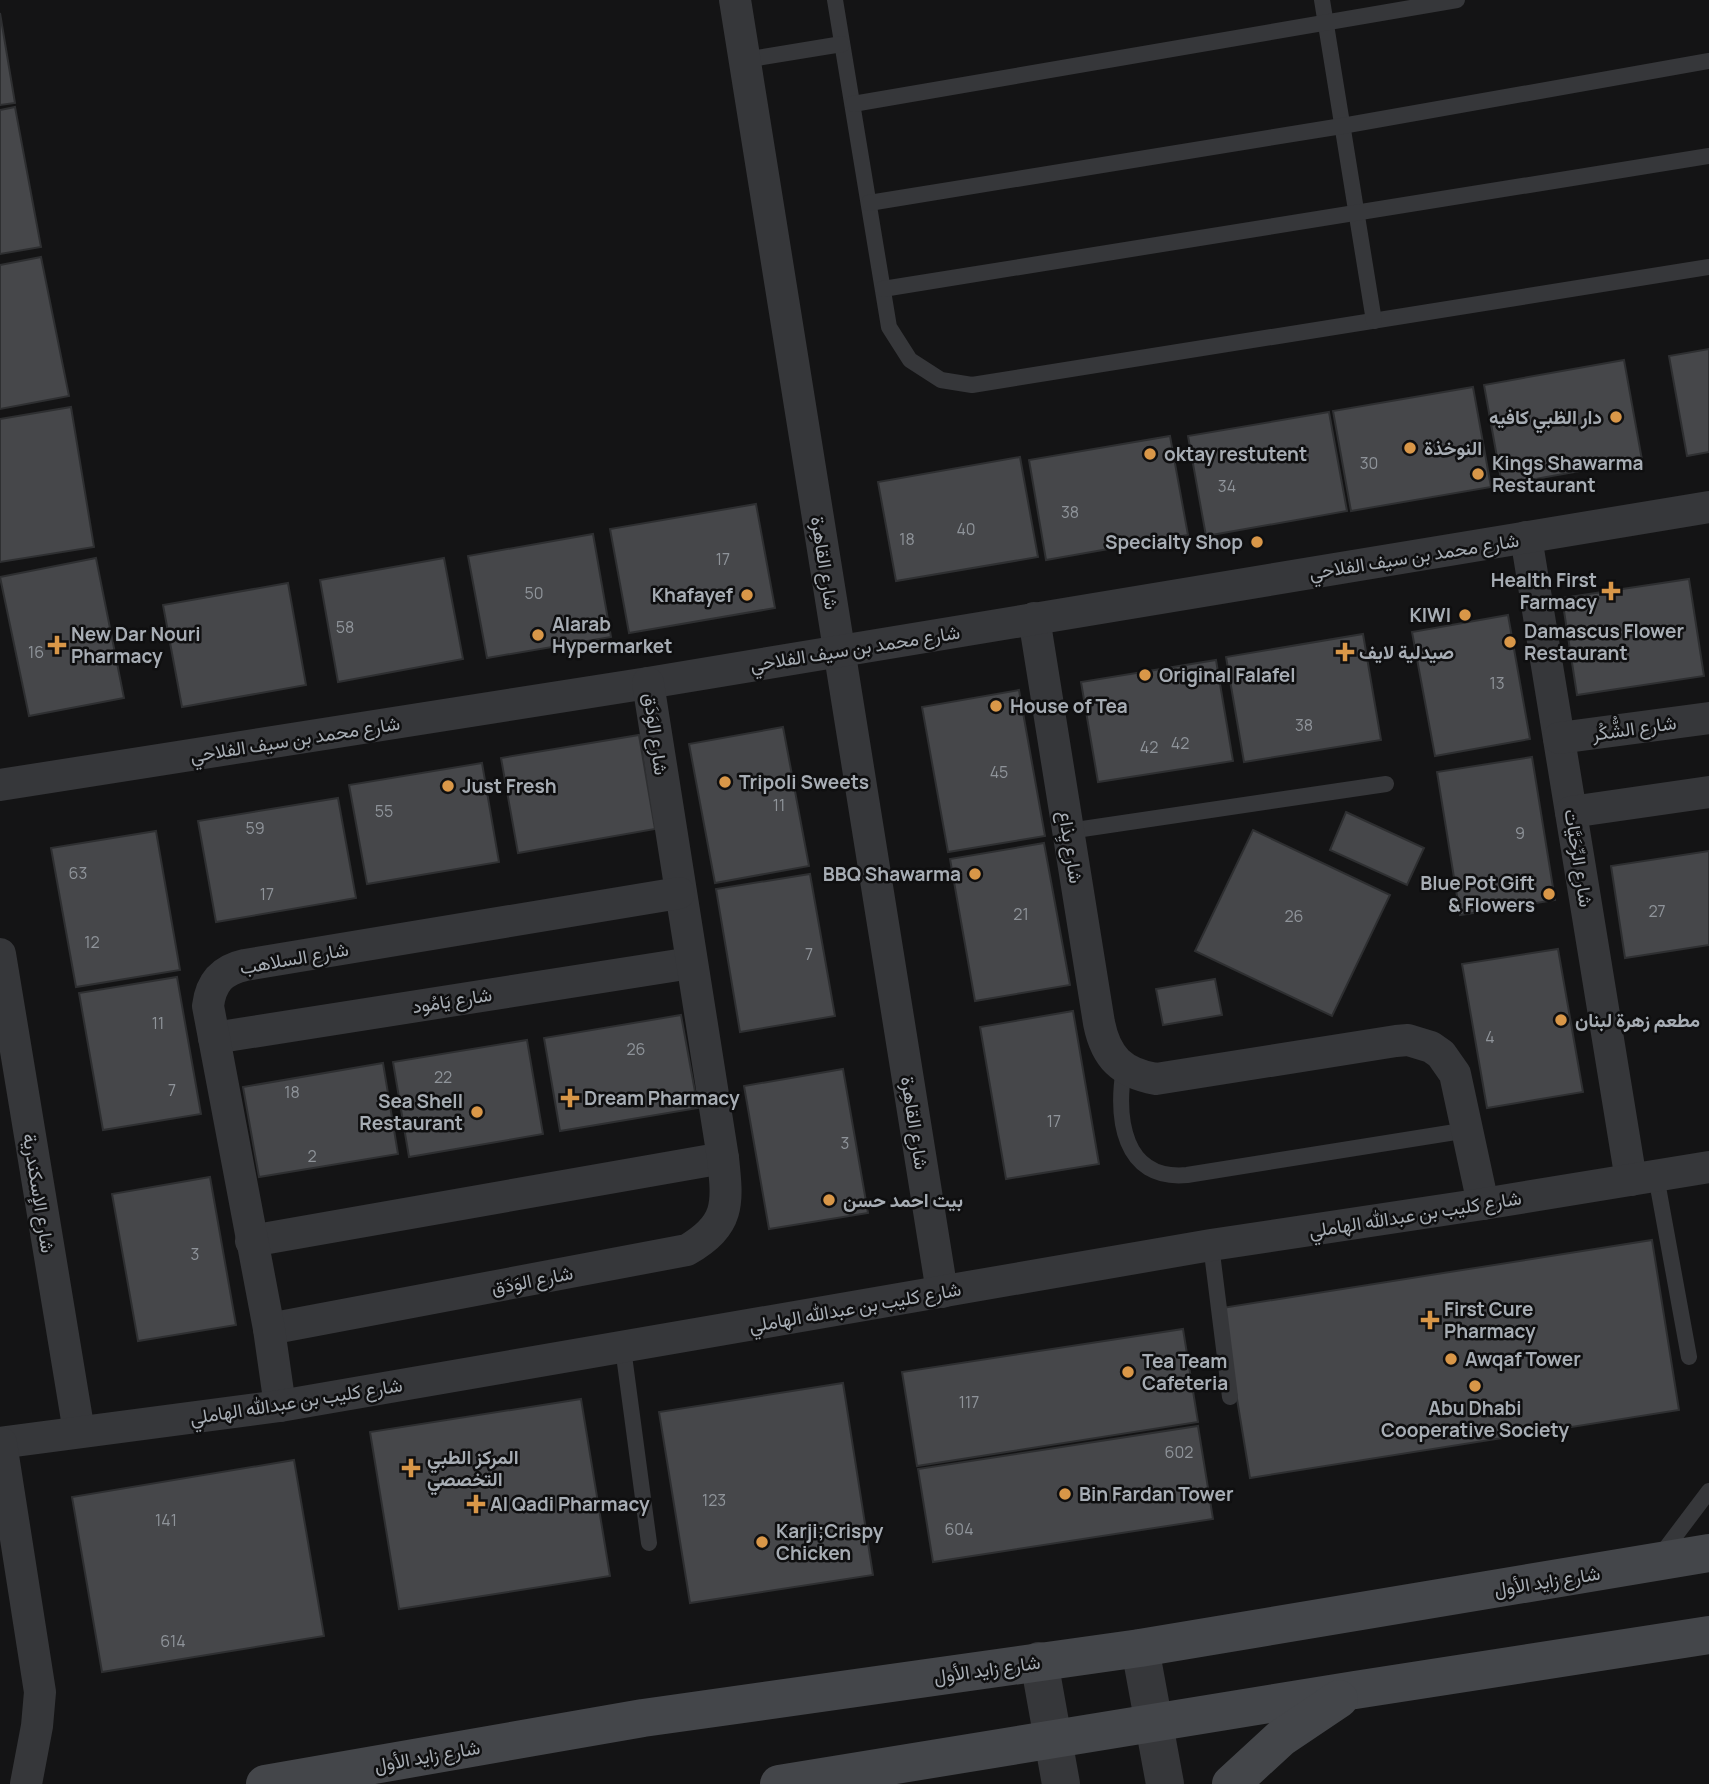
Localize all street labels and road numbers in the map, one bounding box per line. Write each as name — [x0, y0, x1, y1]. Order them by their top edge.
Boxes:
street label: شارع القاهِرة — [805, 514, 845, 612]
street label: شارع محمد بن سيف الفلاحي — [1307, 527, 1521, 588]
street label: شارع محمد بن سيف الفلاحي — [748, 619, 962, 680]
street label: شارع الوَدَق — [637, 691, 675, 777]
street label: شارع الشُّكُر — [1589, 707, 1678, 747]
street label: شارع محمد بن سيف الفلاحي — [188, 710, 402, 771]
street label: شارع الرِّحَيَّات — [1558, 807, 1600, 909]
street label: شارع يِذاع — [1051, 809, 1090, 886]
street label: شارع السلاهب — [237, 936, 351, 980]
street label: شارع يَامُود — [410, 981, 494, 1019]
street label: شارع القاهِرة — [895, 1074, 935, 1172]
street label: شارع الإسكندرية — [17, 1131, 61, 1255]
street label: شارع كليب بن عبدالله الهاملي — [1307, 1184, 1524, 1247]
street label: شارع الوَدَق — [489, 1259, 575, 1301]
street label: شارع كليب بن عبدالله الهاملي — [747, 1276, 964, 1341]
street label: شارع كليب بن عبدالله الهاملي — [188, 1371, 405, 1434]
street label: شارع زايد الأول — [1492, 1560, 1602, 1602]
street label: شارع زايد الأول — [932, 1649, 1042, 1689]
street label: شارع زايد الأول — [372, 1734, 482, 1778]

